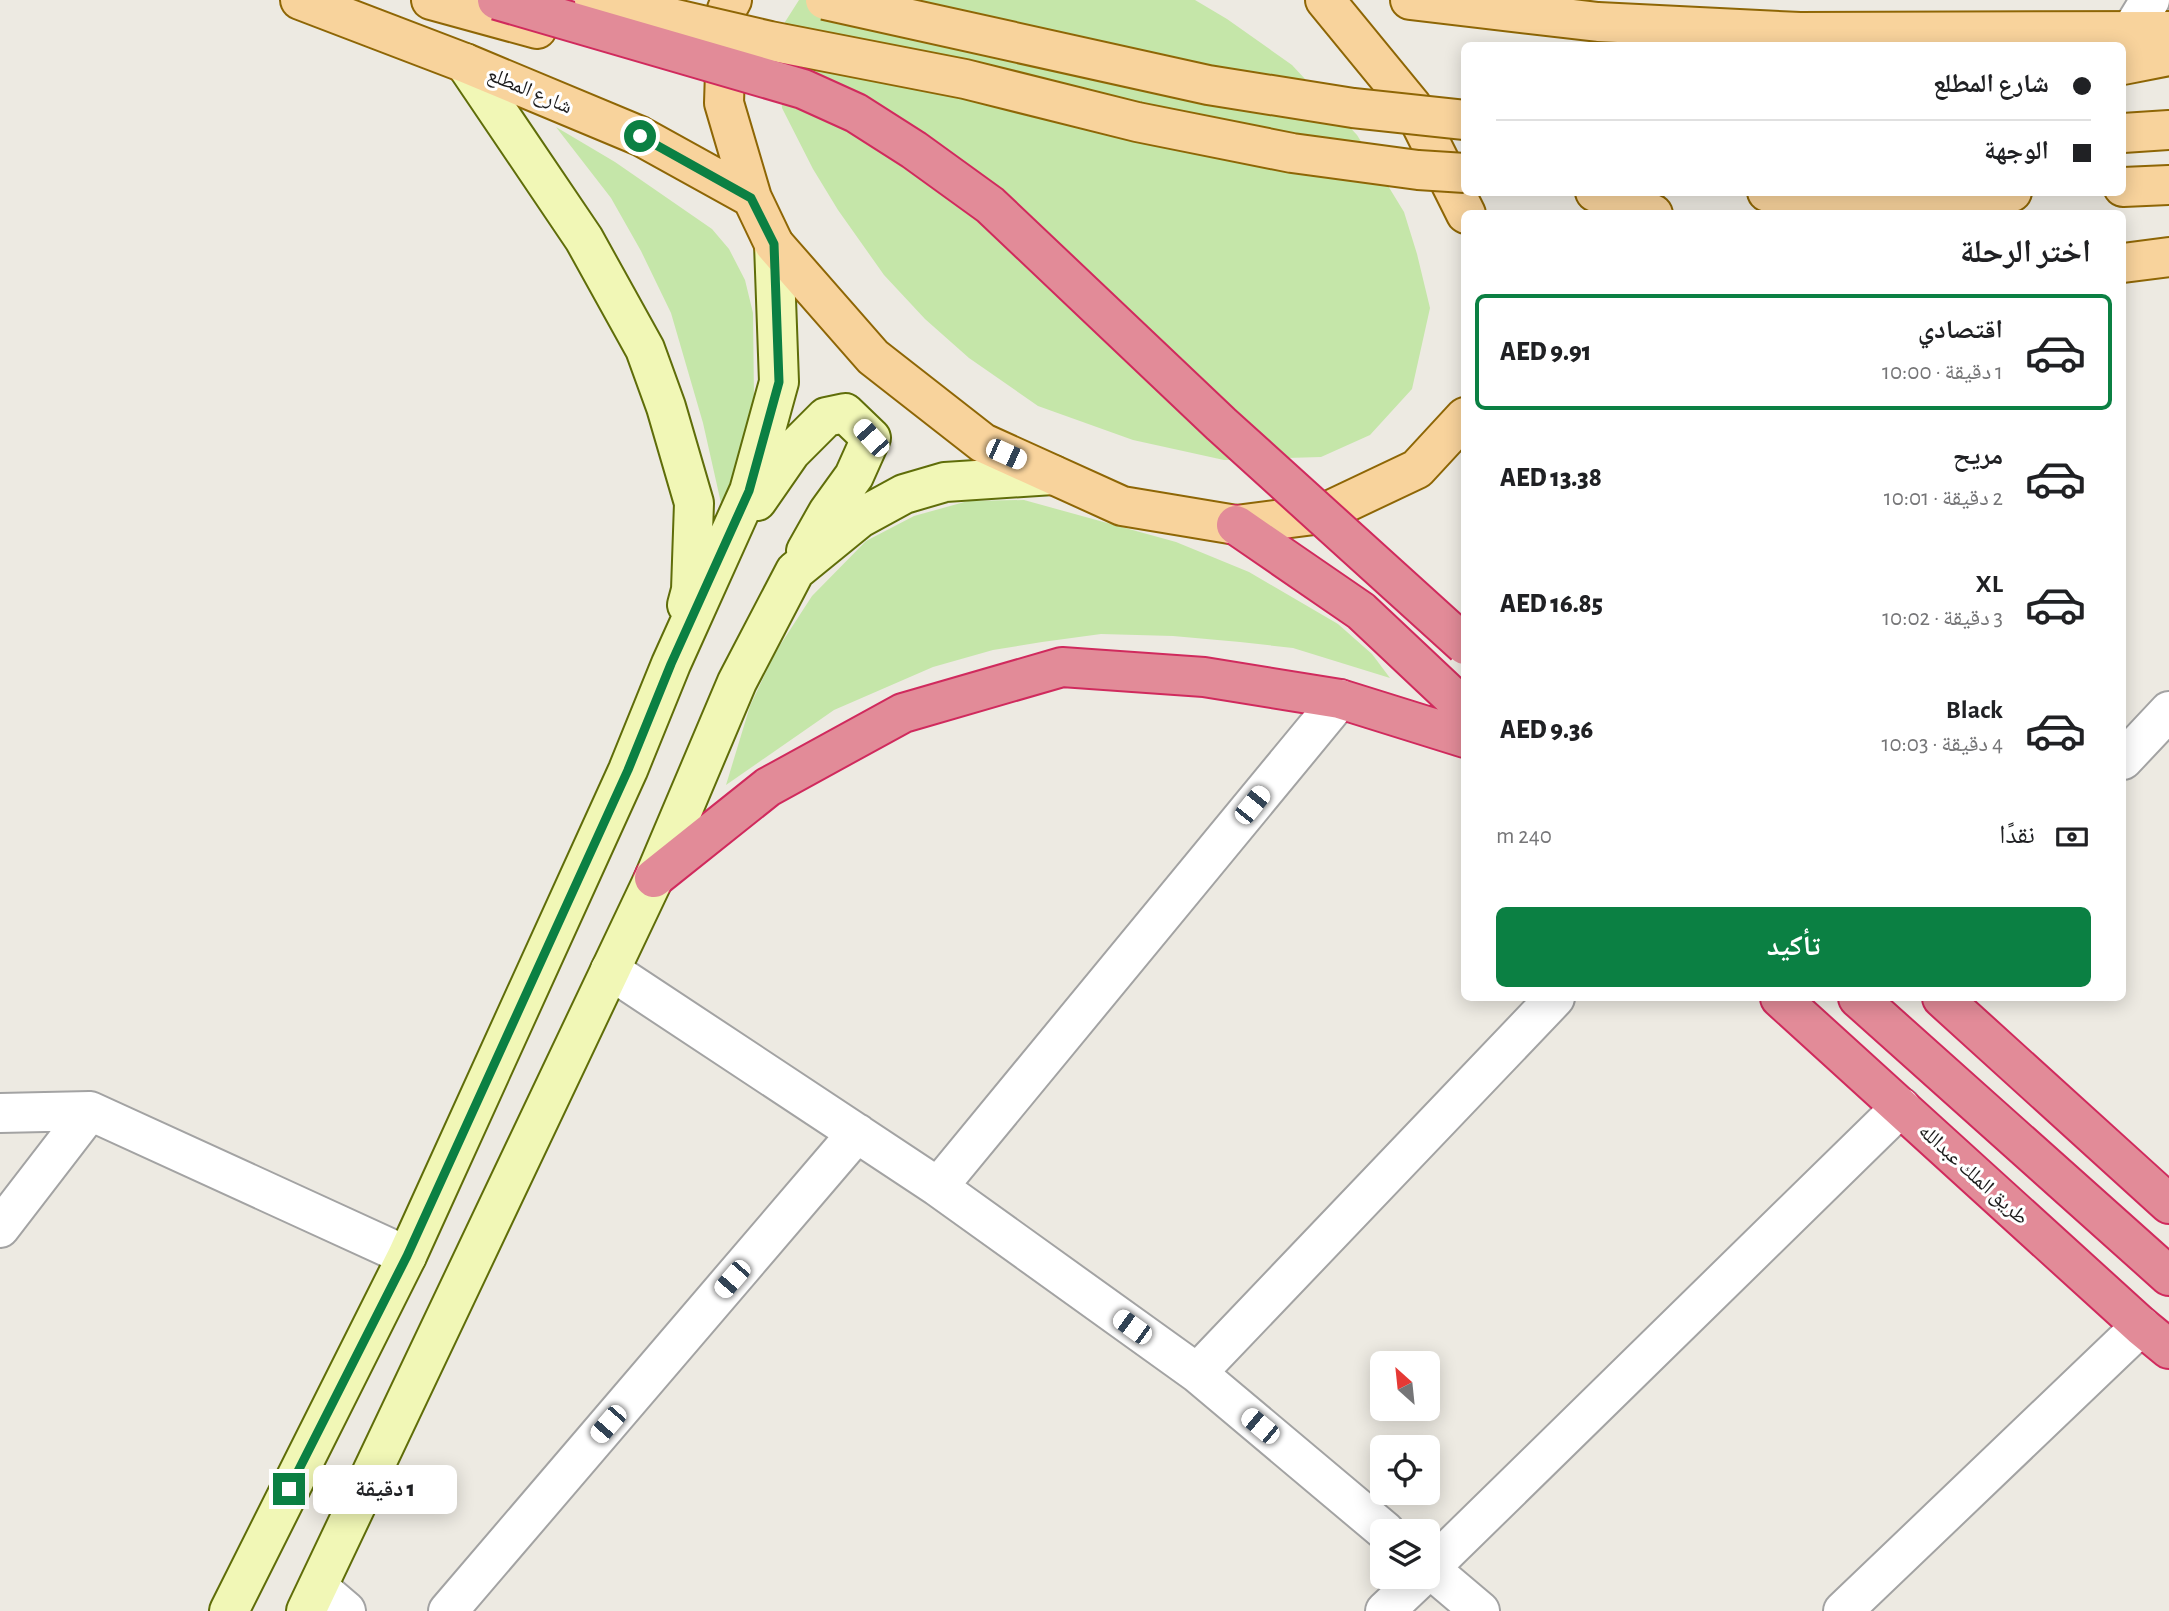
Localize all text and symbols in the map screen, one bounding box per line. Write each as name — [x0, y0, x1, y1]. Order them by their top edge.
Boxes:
street label: شارع المطلع — [484, 63, 575, 120]
text: شارع المطلع — [1933, 71, 2049, 97]
route start — [624, 120, 656, 152]
text: الوجهة — [1984, 138, 2049, 164]
text: اختر الرحلة — [1960, 236, 2091, 268]
text: اقتصادي — [1918, 317, 2003, 343]
icon: car — [2024, 321, 2087, 384]
text: AED 9.91 — [1500, 339, 1591, 365]
text: 1 دقيقة · 10:00 — [1882, 361, 2003, 384]
car — [850, 415, 893, 461]
car — [983, 436, 1030, 472]
text: مريح — [1953, 443, 2003, 469]
icon: car — [2024, 447, 2087, 510]
text: AED 13.38 — [1500, 465, 1602, 491]
text: 2 دقيقة · 10:01 — [1884, 487, 2003, 510]
text: XL — [1976, 571, 2003, 597]
icon: car — [2024, 573, 2087, 636]
text: AED 16.85 — [1500, 591, 1603, 617]
text: 3 دقيقة · 10:02 — [1882, 607, 2003, 630]
text: Black — [1946, 697, 2003, 723]
icon: car — [2024, 699, 2087, 762]
text: AED 9.36 — [1500, 717, 1593, 743]
text: 4 دقيقة · 10:03 — [1882, 733, 2003, 756]
car — [1231, 782, 1274, 828]
icon: cash — [2053, 818, 2091, 856]
text: نقدًا — [1999, 822, 2035, 848]
text: 240 m — [1496, 825, 1552, 848]
button: تأكيد — [1496, 907, 2091, 987]
street label: طريق الملك عبدالله — [1913, 1120, 2033, 1230]
car — [711, 1256, 754, 1302]
car — [1109, 1306, 1156, 1348]
north arrow — [1370, 1351, 1440, 1421]
map controls — [1370, 1351, 1440, 1589]
car — [587, 1401, 630, 1447]
car — [1238, 1404, 1283, 1448]
button: locate — [1370, 1435, 1440, 1505]
callout: 1 دقيقة — [314, 1464, 457, 1514]
route end — [273, 1473, 305, 1505]
text: 1 دقيقة — [355, 1478, 415, 1501]
button: layers — [1370, 1519, 1440, 1589]

